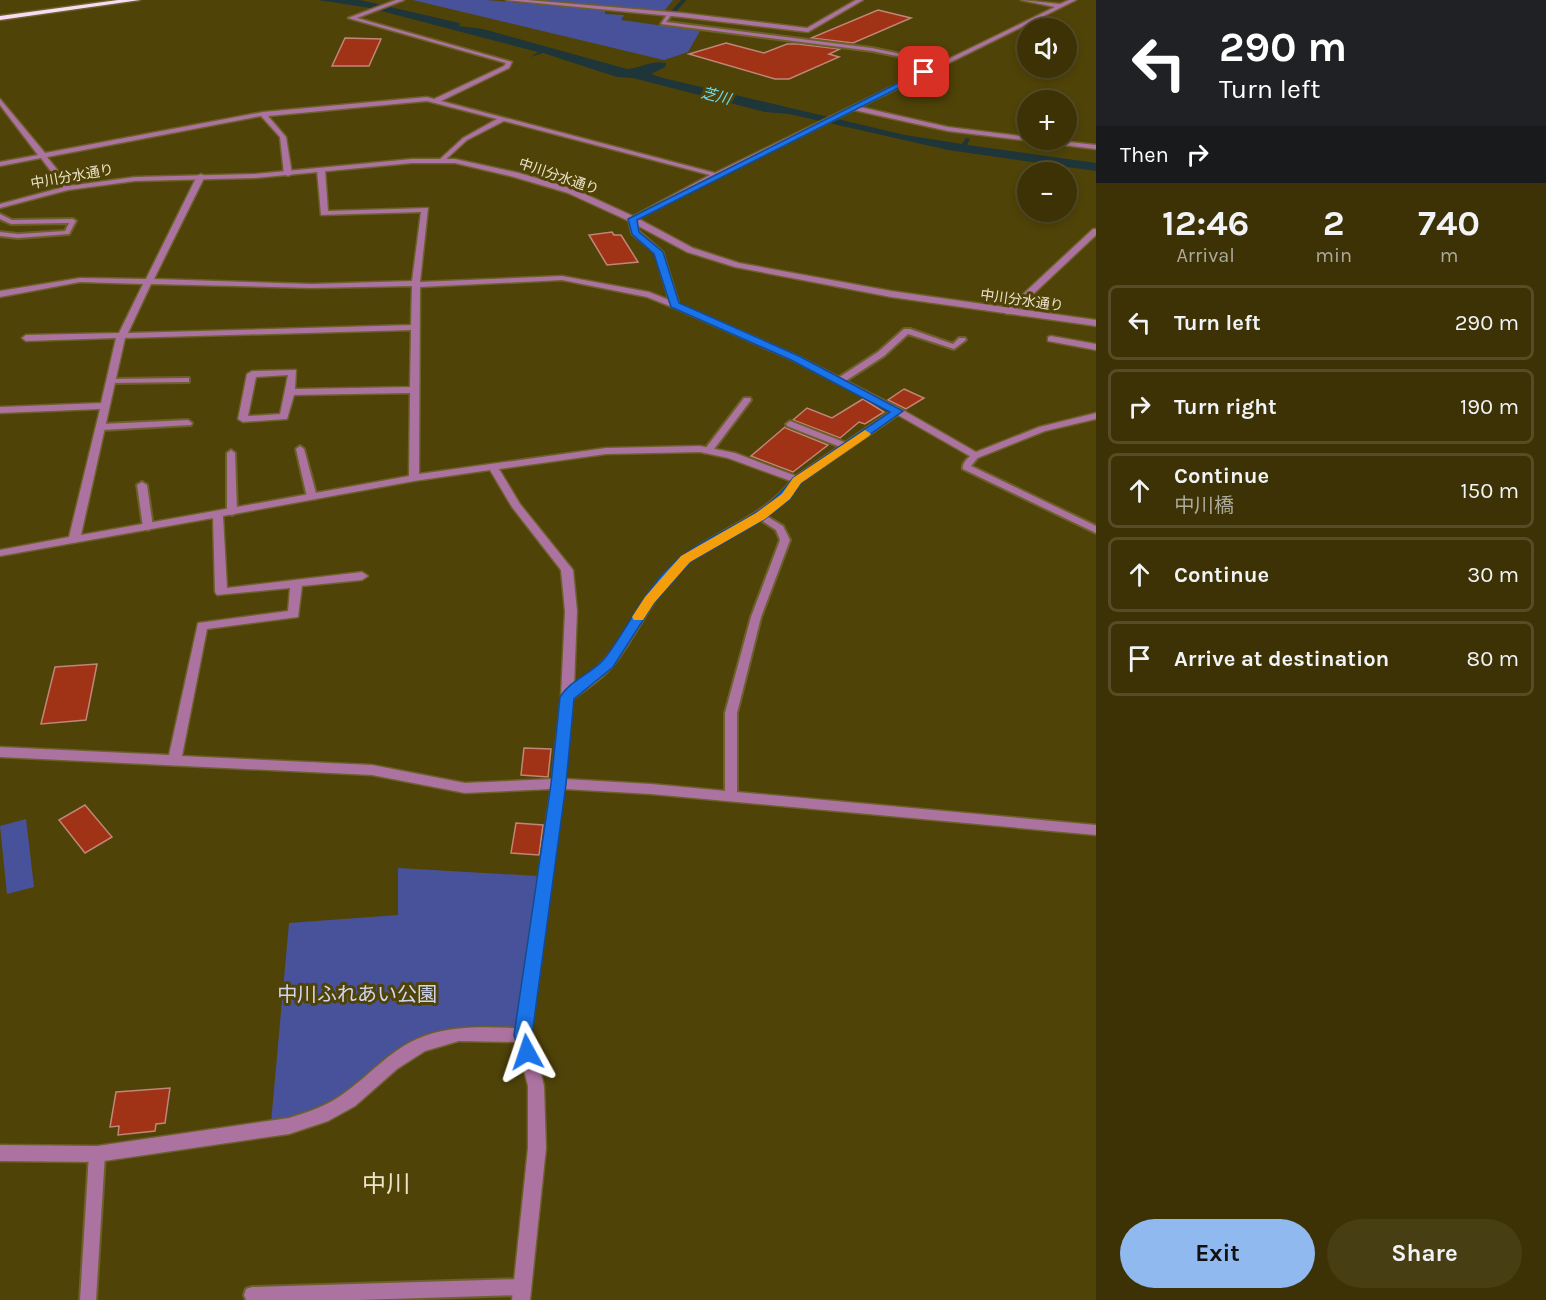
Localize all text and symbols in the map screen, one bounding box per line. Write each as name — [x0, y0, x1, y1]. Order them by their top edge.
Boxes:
map controls — [1017, 18, 1077, 222]
button: sound — [1017, 18, 1077, 78]
text: 290 m — [1219, 22, 1347, 72]
icon: left — [1120, 24, 1198, 102]
pin — [898, 46, 949, 97]
icon: arrive — [907, 55, 940, 88]
text: Turn left — [1219, 73, 1320, 105]
water label: 芝川 — [699, 84, 735, 109]
button: + — [1017, 90, 1077, 150]
icon: right — [1181, 138, 1214, 171]
text: Then — [1120, 142, 1169, 168]
street label: 中川分水通り — [516, 155, 601, 198]
street label: 中川分水通り — [29, 161, 115, 192]
button: − — [1017, 162, 1077, 222]
text: 12:46 — [1162, 202, 1249, 244]
text: 2 — [1323, 202, 1345, 244]
text: 740 — [1418, 202, 1480, 244]
text: Arrival — [1176, 244, 1235, 267]
text: min — [1315, 244, 1352, 267]
text: m — [1440, 244, 1458, 267]
street label: 中川分水通り — [979, 286, 1065, 315]
icon: left — [1123, 306, 1156, 339]
text: Turn left — [1174, 310, 1261, 336]
text: 290 m — [1455, 310, 1519, 336]
icon: right — [1123, 390, 1156, 423]
text: Turn right — [1174, 394, 1277, 420]
text: 190 m — [1460, 394, 1519, 420]
text: Continue — [1174, 463, 1269, 489]
icon: ahead — [1123, 474, 1156, 507]
text: 150 m — [1460, 478, 1519, 504]
text: 中川橋 — [1174, 494, 1234, 517]
icon: ahead — [1123, 558, 1156, 591]
text: Continue — [1174, 562, 1269, 588]
text: 30 m — [1467, 562, 1519, 588]
icon: arrive — [1123, 642, 1156, 675]
text: Arrive at destination — [1174, 646, 1389, 672]
text: 80 m — [1467, 646, 1519, 672]
park label: 中川ふれあい公園 — [277, 983, 437, 1006]
position arrow — [495, 1020, 559, 1084]
district label: 中川 — [362, 1170, 410, 1198]
button: Exit — [1120, 1219, 1315, 1288]
button: Share — [1327, 1219, 1522, 1288]

